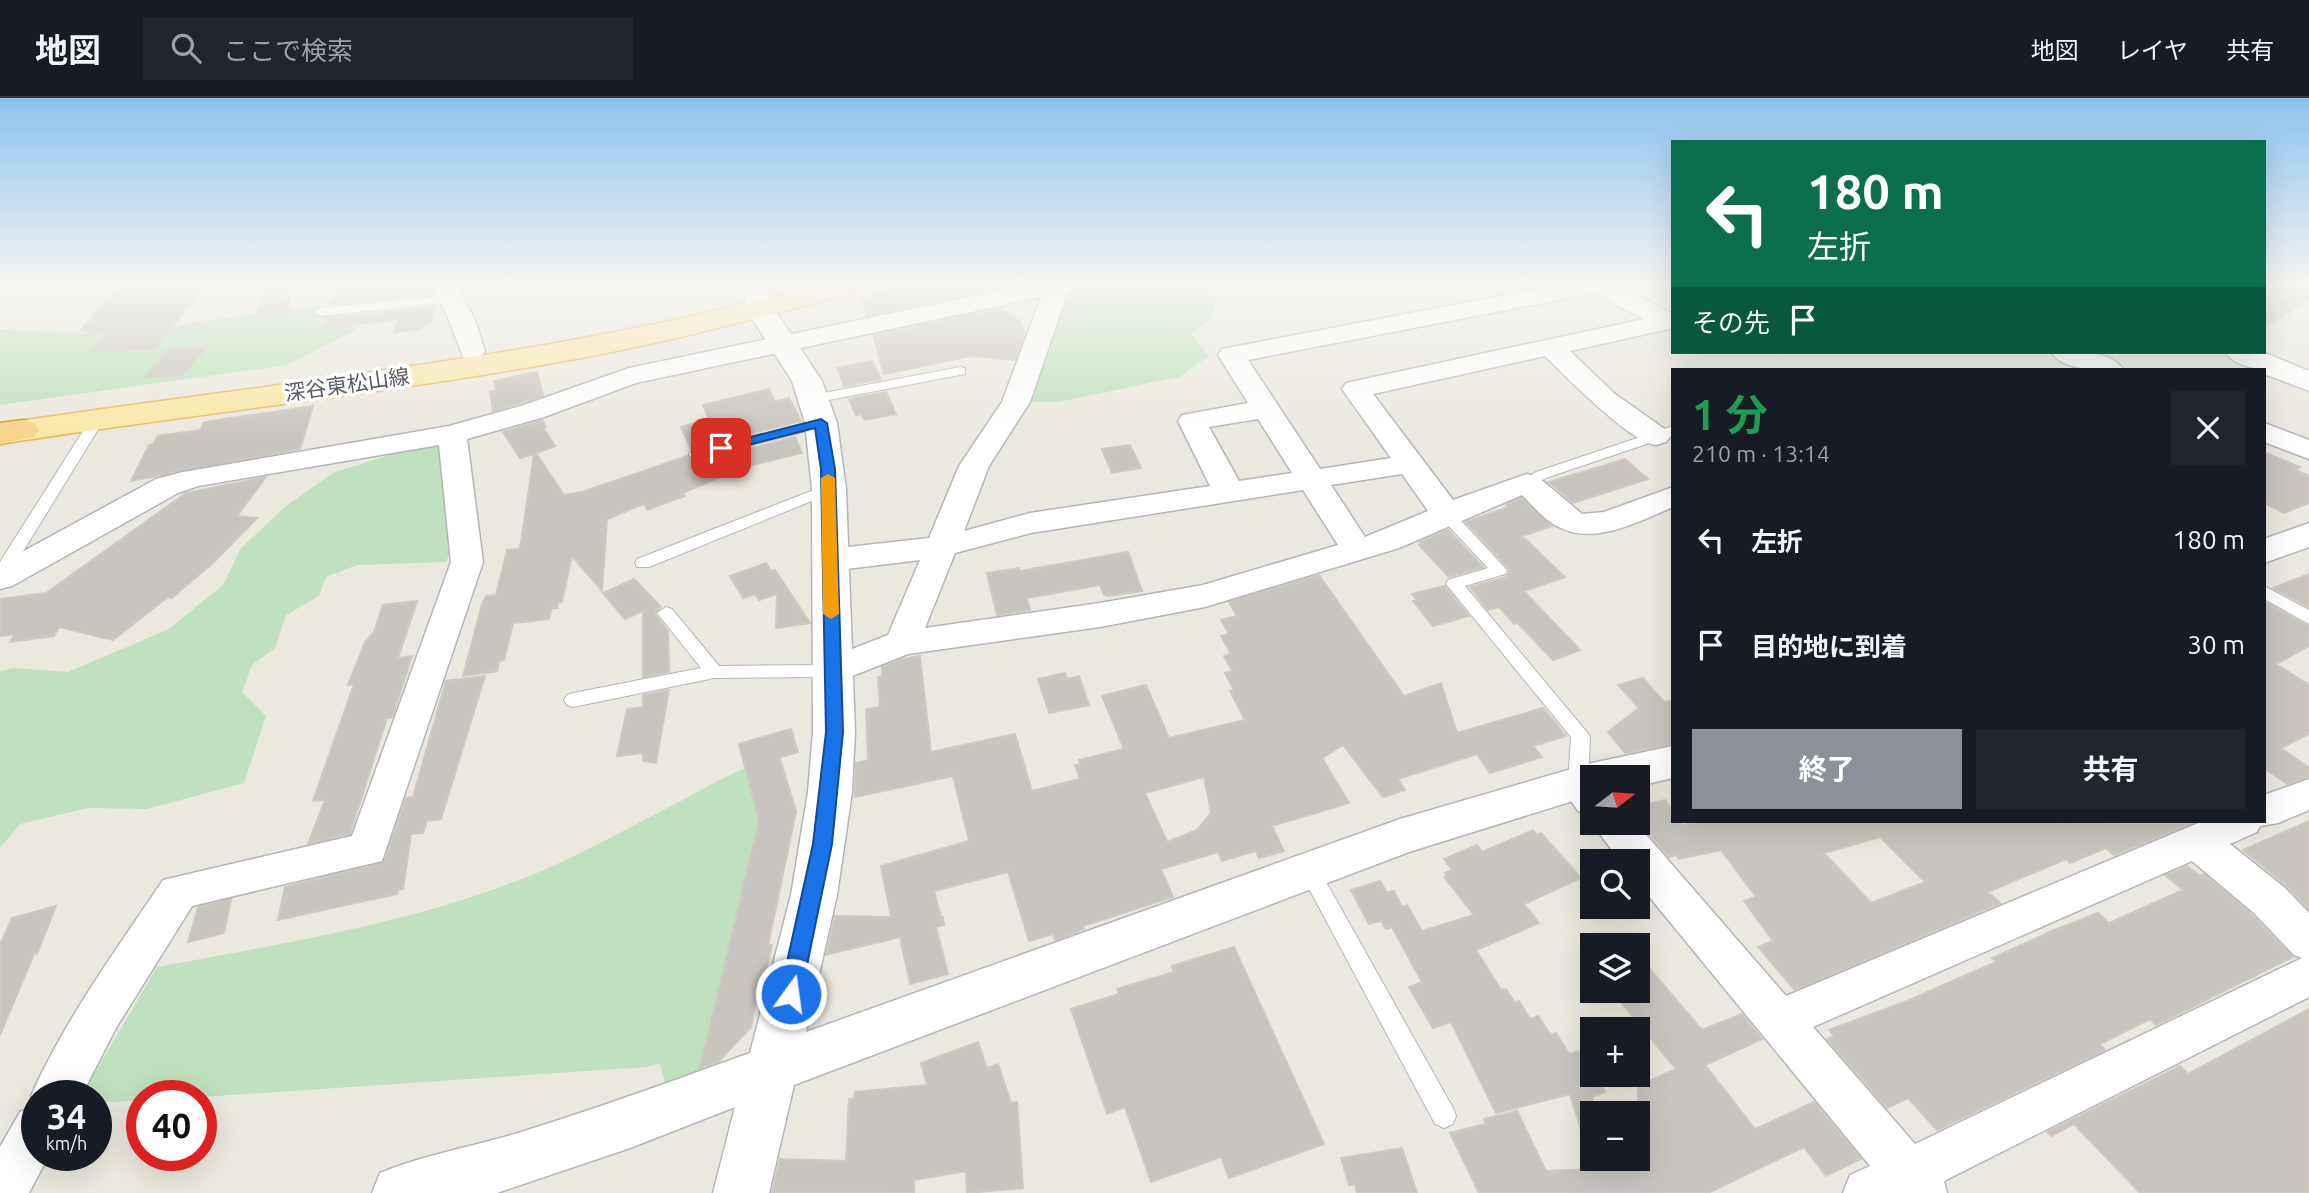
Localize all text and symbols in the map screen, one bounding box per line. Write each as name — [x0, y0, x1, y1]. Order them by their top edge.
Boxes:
search box — [143, 17, 633, 80]
icon: search — [167, 29, 205, 67]
text: 地図 — [35, 31, 101, 68]
text: ここで検索 — [223, 36, 353, 65]
text: 地図 — [2031, 37, 2079, 64]
text: レイヤ — [2117, 37, 2188, 64]
text: 共有 — [2226, 37, 2274, 64]
text: 180 m — [1807, 163, 1944, 218]
icon: left — [1692, 168, 1783, 259]
text: 左折 — [1807, 228, 1871, 264]
icon: arrive — [1784, 301, 1822, 339]
text: その先 — [1692, 308, 1770, 337]
street label: 深谷東松山線 — [283, 363, 411, 405]
text: 1 分 — [1692, 391, 1768, 438]
button: close — [2171, 391, 2245, 465]
pin — [691, 418, 751, 478]
icon: arrive — [702, 429, 740, 467]
text: 210 m · 13:14 — [1692, 441, 1830, 466]
icon: left — [1692, 521, 1730, 559]
text: 180 m — [2173, 525, 2245, 554]
text: 左折 — [1751, 527, 1803, 556]
icon: arrive — [1692, 626, 1730, 664]
text: 30 m — [2187, 630, 2245, 659]
text: 目的地に到着 — [1751, 632, 1907, 661]
button: 終了 — [1692, 729, 1962, 809]
button: 共有 — [1976, 729, 2245, 809]
north arrow — [1580, 765, 1650, 835]
map controls — [1580, 765, 1650, 1171]
button: search — [1580, 849, 1650, 919]
button: layers — [1580, 933, 1650, 1003]
position arrow — [754, 957, 828, 1031]
button: + — [1580, 1017, 1650, 1087]
speed limit sign: 40 — [126, 1080, 217, 1171]
text: 34 — [47, 1096, 86, 1136]
button: − — [1580, 1101, 1650, 1171]
text: km/h — [46, 1133, 87, 1153]

